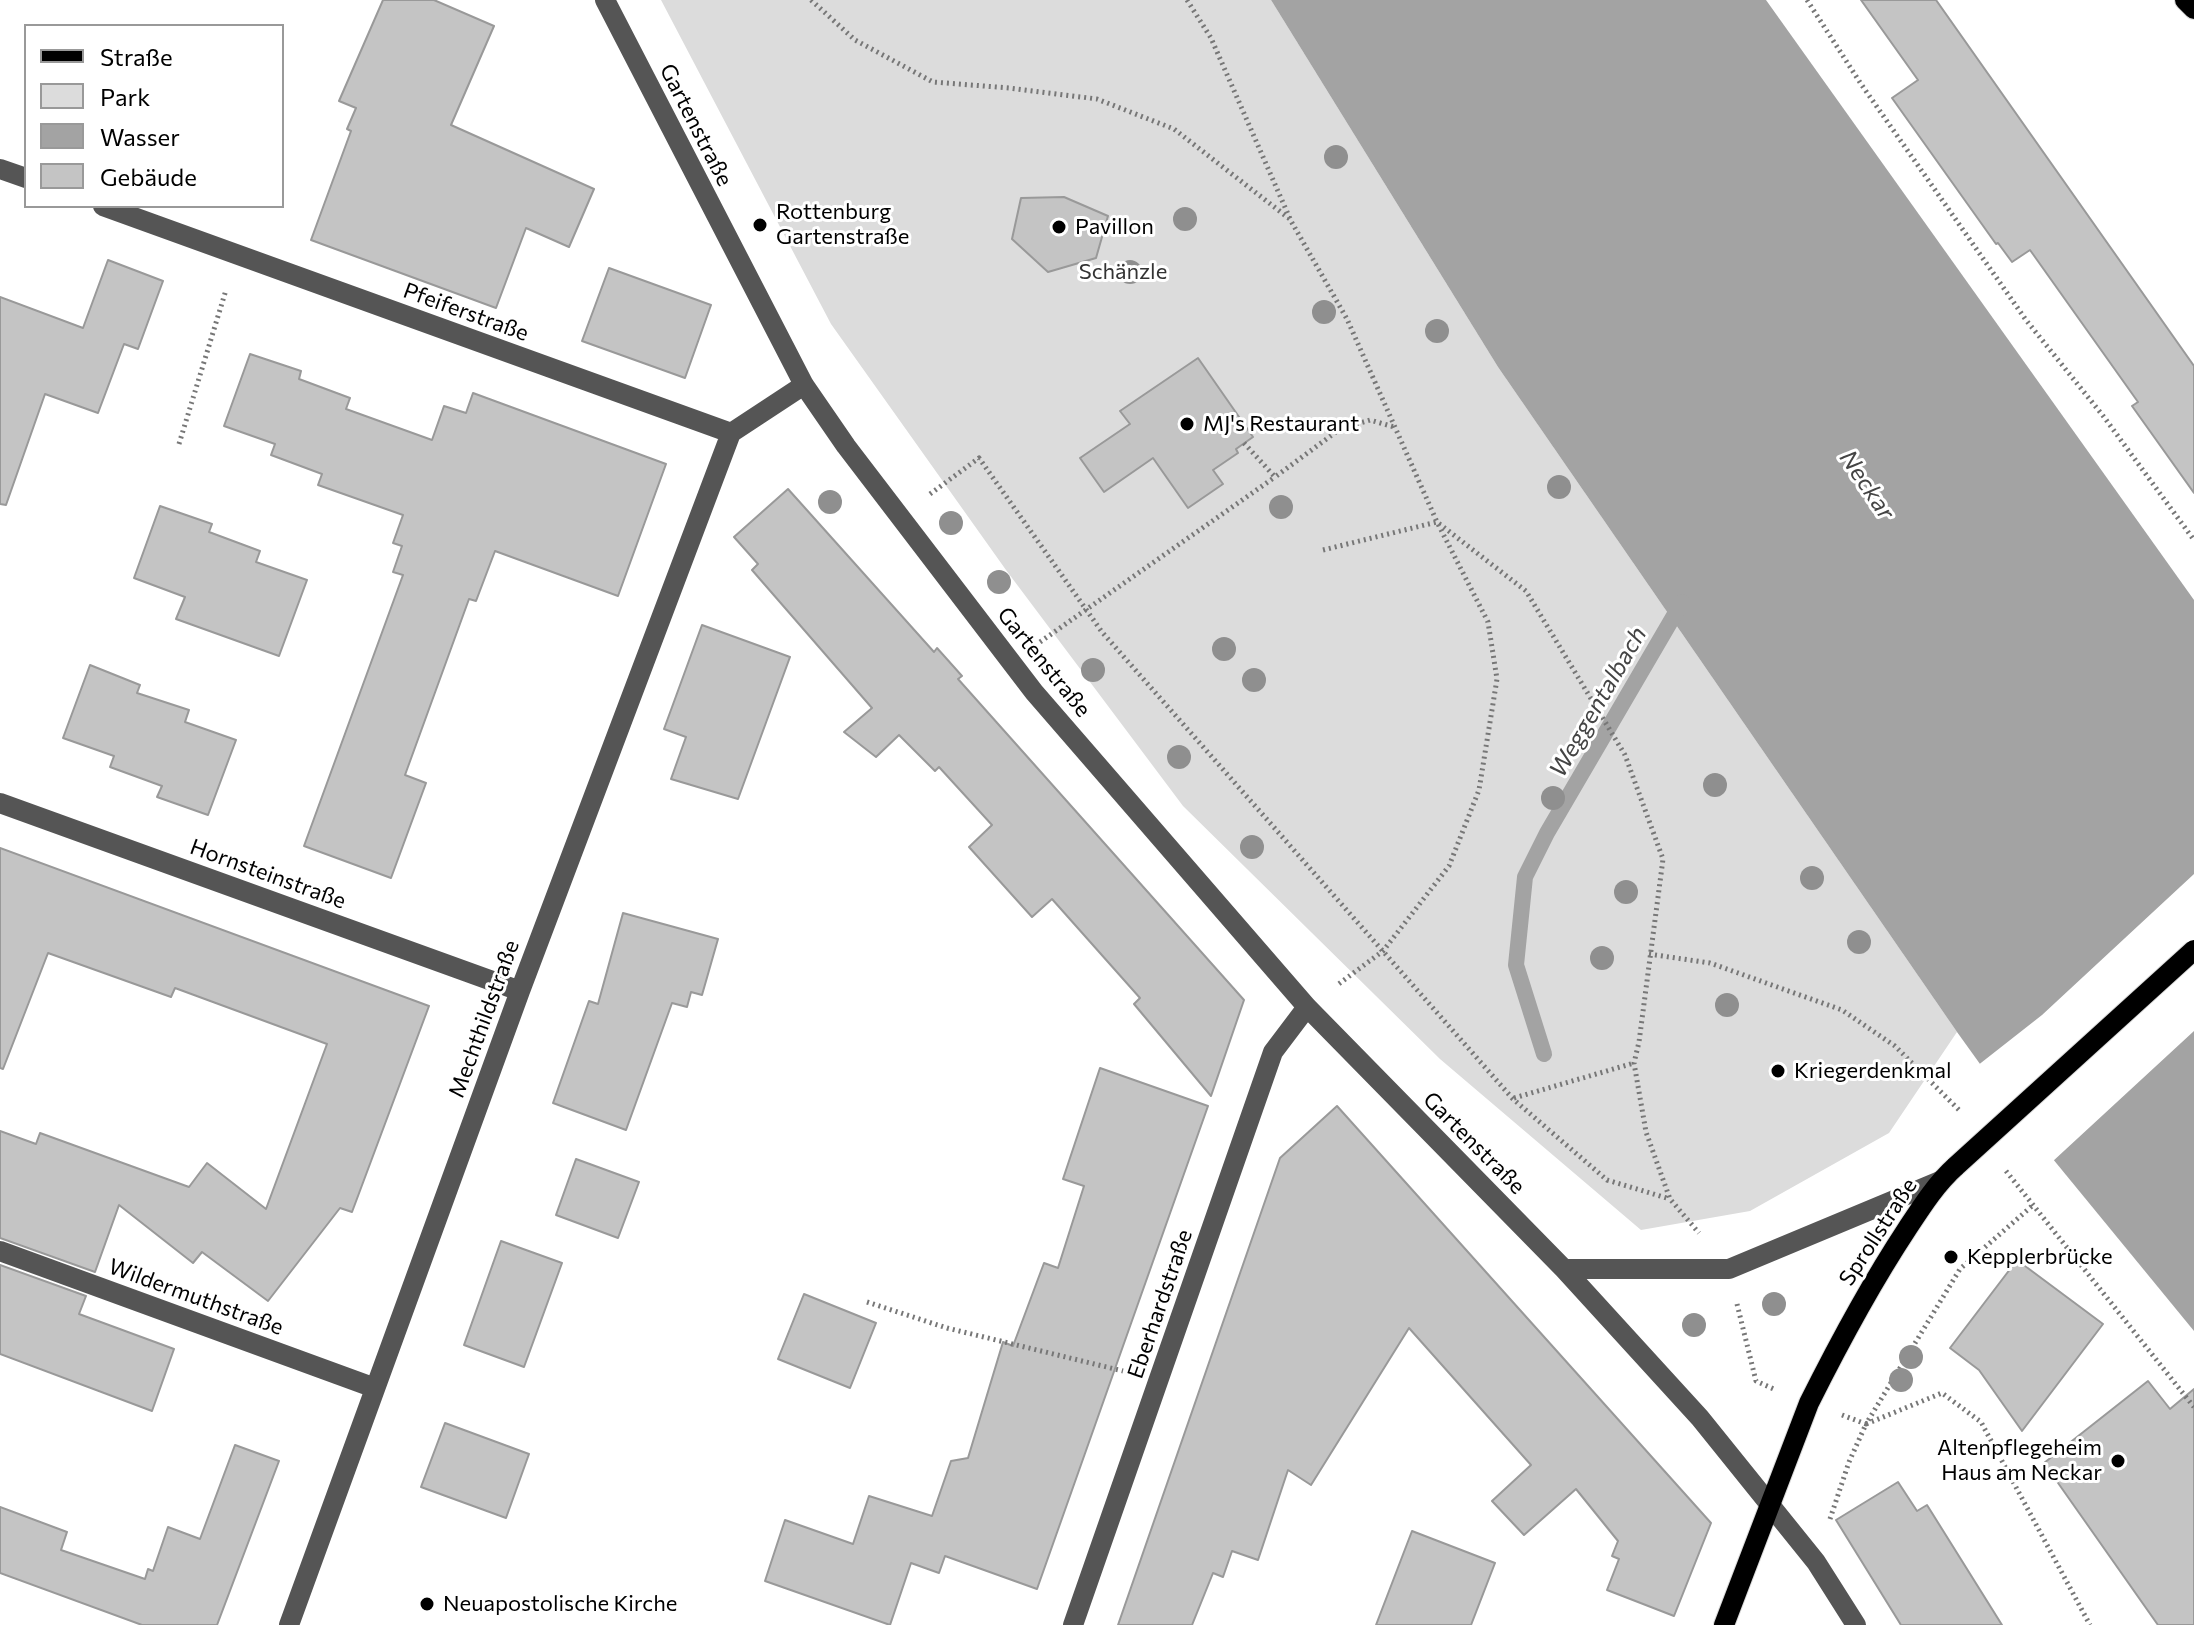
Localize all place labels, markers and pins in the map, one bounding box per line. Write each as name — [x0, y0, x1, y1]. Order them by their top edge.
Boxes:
place label: Rottenburg Gartenstraße — [776, 199, 909, 250]
place label: Pavillon — [1075, 214, 1154, 240]
marker: Rottenburg Gartenstraße — [751, 216, 769, 234]
marker: Pavillon — [1050, 218, 1068, 236]
place label: MJ's Restaurant — [1203, 411, 1359, 437]
marker: MJ's Restaurant — [1178, 415, 1196, 433]
place label: Kriegerdenkmal — [1794, 1058, 1952, 1084]
marker: Kriegerdenkmal — [1769, 1062, 1787, 1080]
place label: Kepplerbrücke — [1967, 1244, 2113, 1270]
marker: Kepplerbrücke — [1942, 1248, 1960, 1266]
place label: Altenpflegeheim Haus am Neckar — [1937, 1435, 2102, 1486]
marker: Altenpflegeheim Haus am Neckar — [2109, 1452, 2127, 1470]
place label: Neuapostolische Kirche — [443, 1591, 677, 1617]
marker: Neuapostolische Kirche — [418, 1595, 436, 1613]

